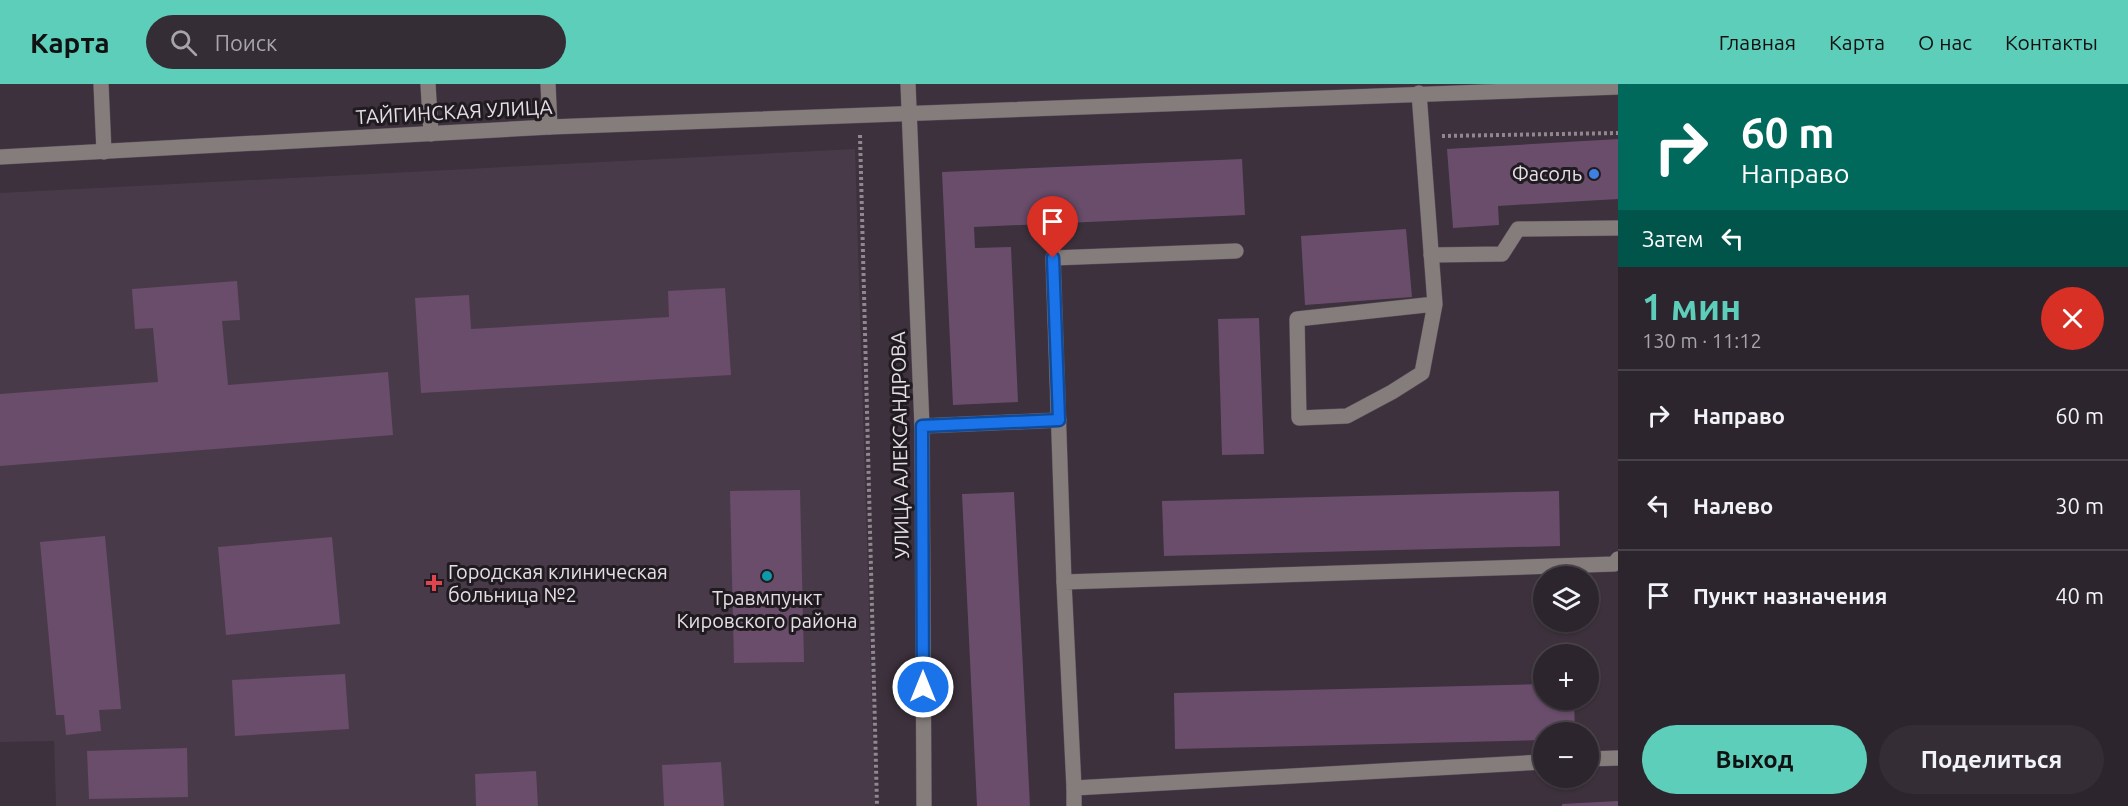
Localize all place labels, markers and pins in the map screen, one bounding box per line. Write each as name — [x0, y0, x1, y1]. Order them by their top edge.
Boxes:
place label: Фасоль — [1512, 162, 1582, 185]
marker: Фасоль — [1587, 167, 1601, 181]
pin — [1027, 196, 1078, 258]
place label: Городская клиническая больница №2 — [448, 560, 668, 606]
marker: Травмпункт Кировского района — [760, 569, 774, 583]
marker: Городская клиническая больница №2 — [425, 574, 443, 592]
place label: Травмпункт Кировского района — [676, 586, 858, 632]

